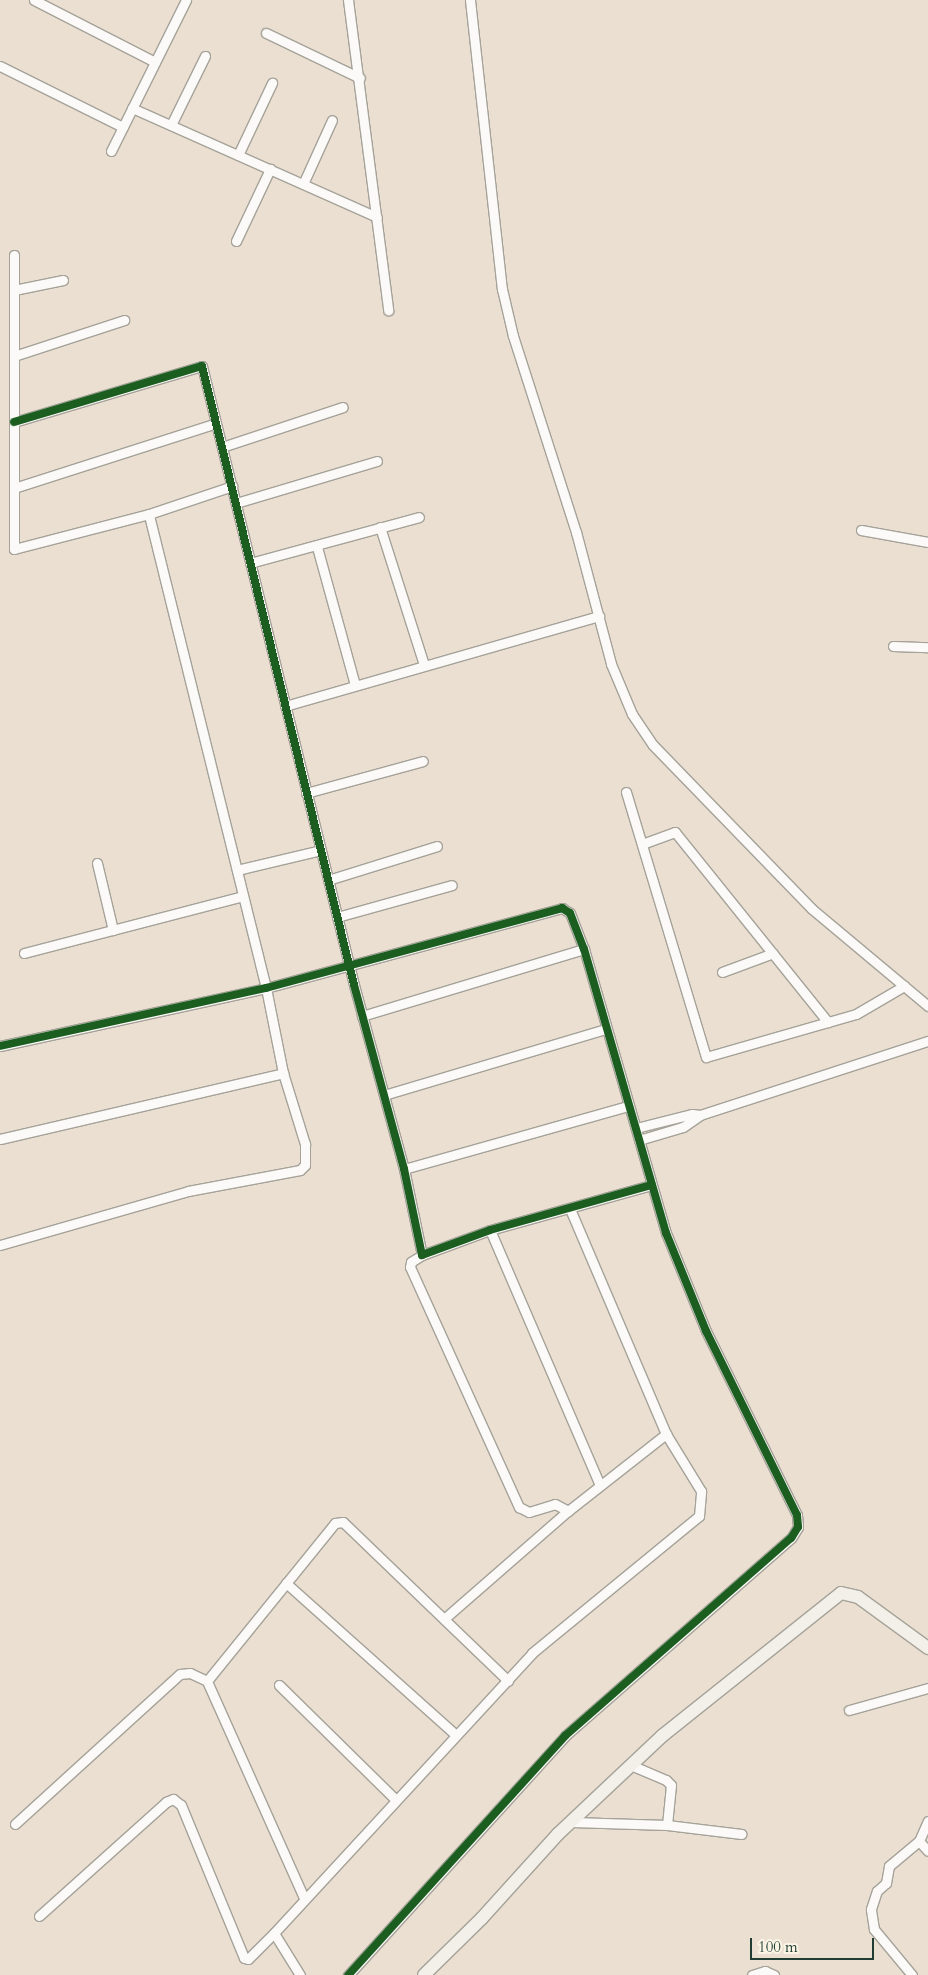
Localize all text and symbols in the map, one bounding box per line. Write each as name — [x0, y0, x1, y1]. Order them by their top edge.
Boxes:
scale bar — [753, 1928, 877, 1960]
text: 100 m — [758, 1937, 798, 1957]

